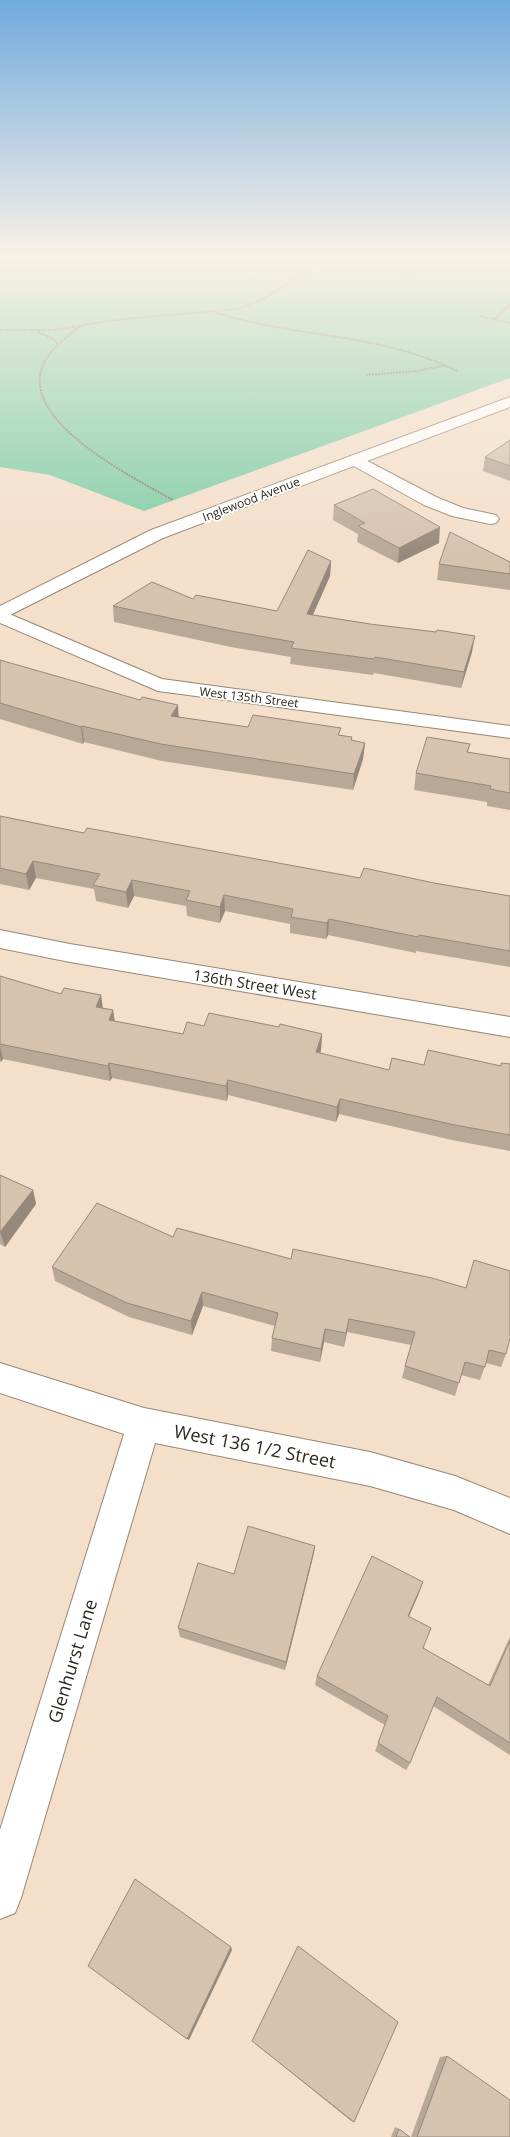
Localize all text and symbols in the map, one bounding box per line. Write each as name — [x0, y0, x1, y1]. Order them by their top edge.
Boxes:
street label: Inglewood Avenue — [200, 473, 302, 525]
street label: West 135th Street — [198, 682, 300, 712]
street label: 136th Street West — [192, 964, 318, 1004]
street label: West 136 1/2 Street — [172, 1419, 338, 1473]
street label: Glenhurst Lane — [42, 1596, 102, 1726]

